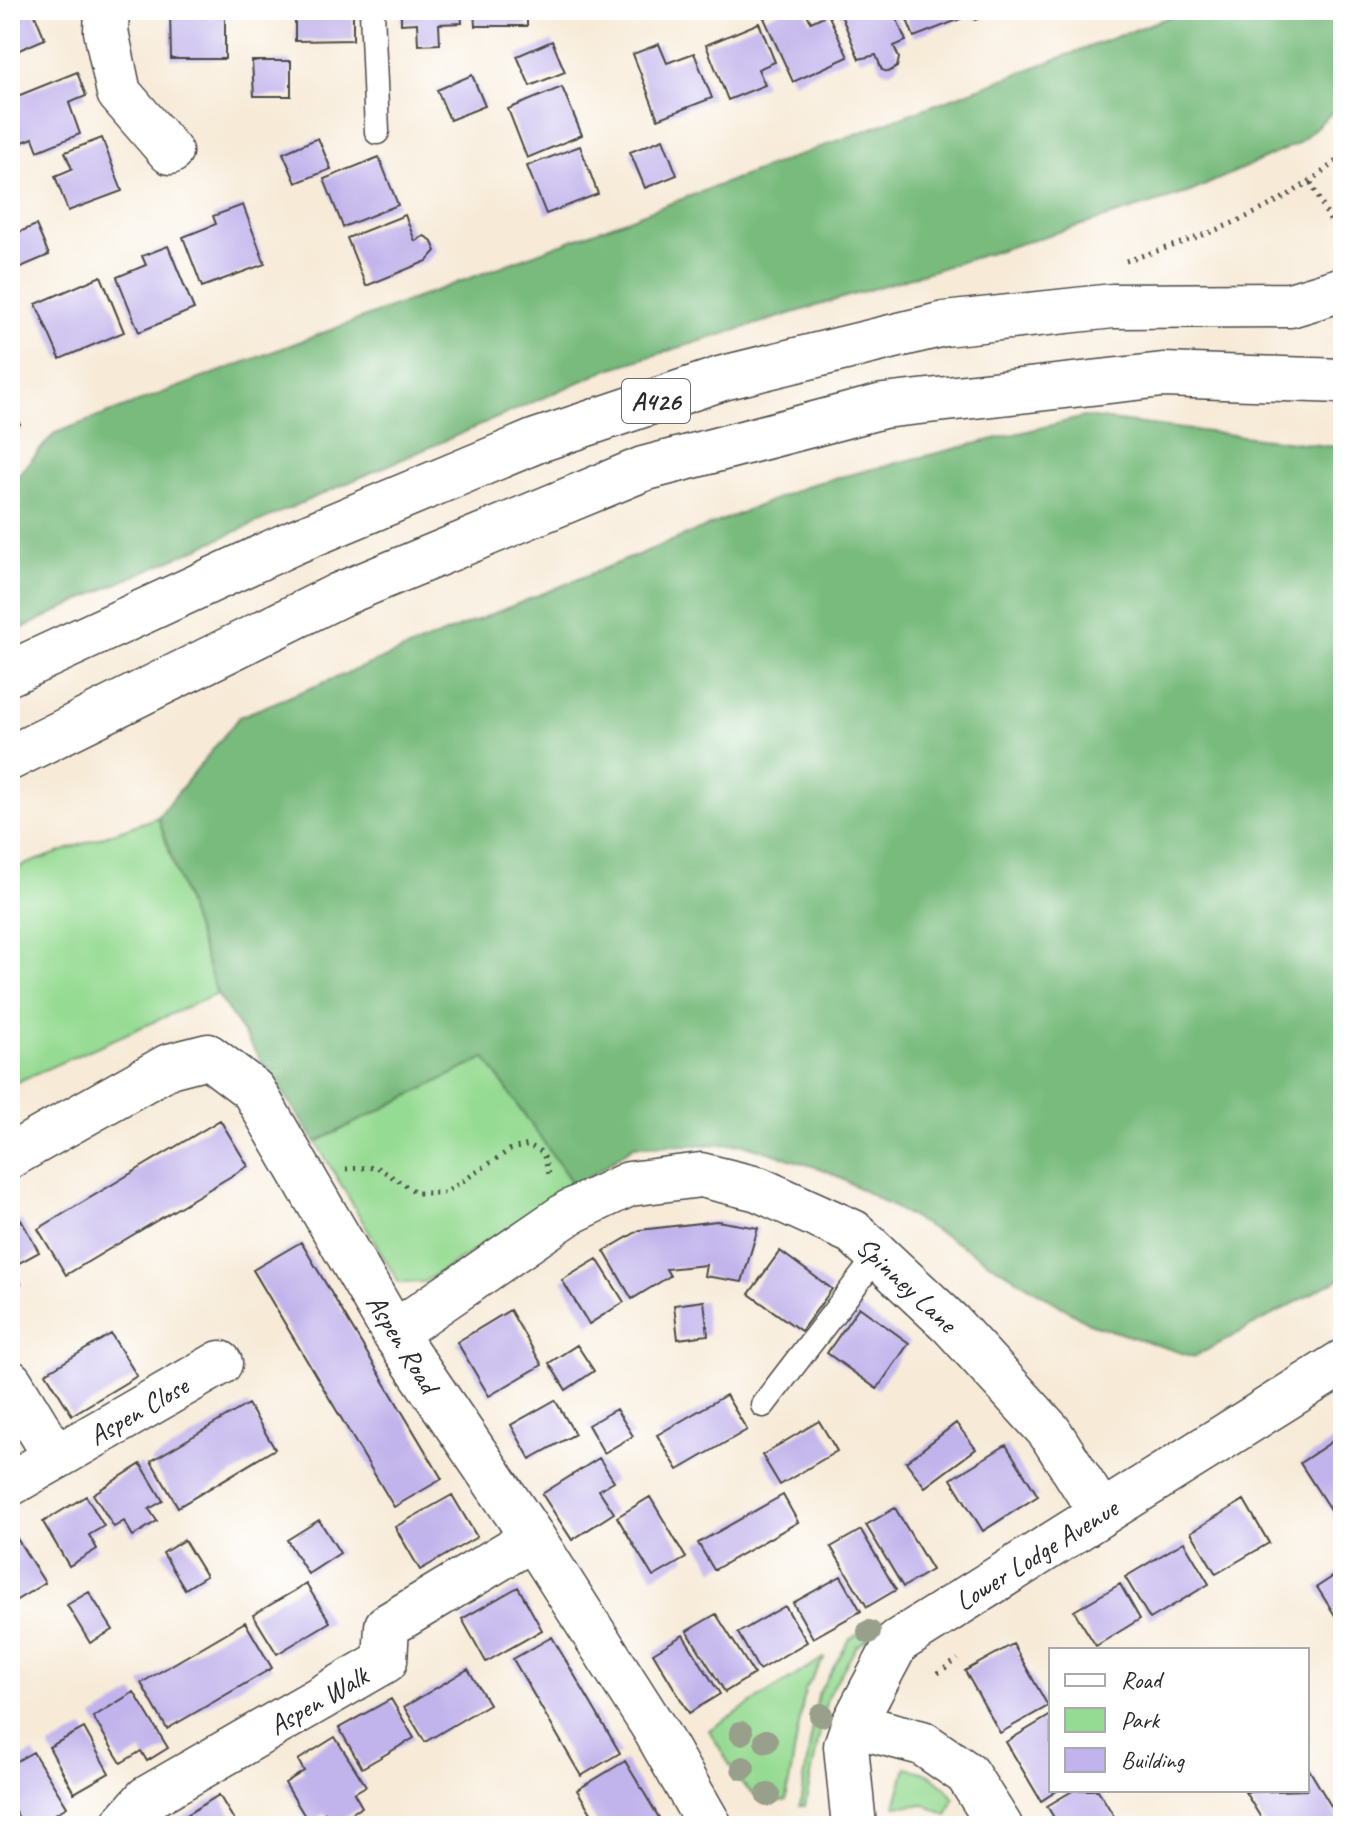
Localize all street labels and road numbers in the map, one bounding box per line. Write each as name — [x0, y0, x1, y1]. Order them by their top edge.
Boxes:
road number: A426 — [622, 379, 690, 423]
street label: Spinney Lane — [849, 1229, 966, 1341]
street label: Aspen Road — [359, 1288, 449, 1402]
street label: Aspen Close — [82, 1367, 196, 1453]
street label: Lower Lodge Avenue — [949, 1490, 1126, 1618]
street label: Aspen Walk — [262, 1657, 376, 1743]

